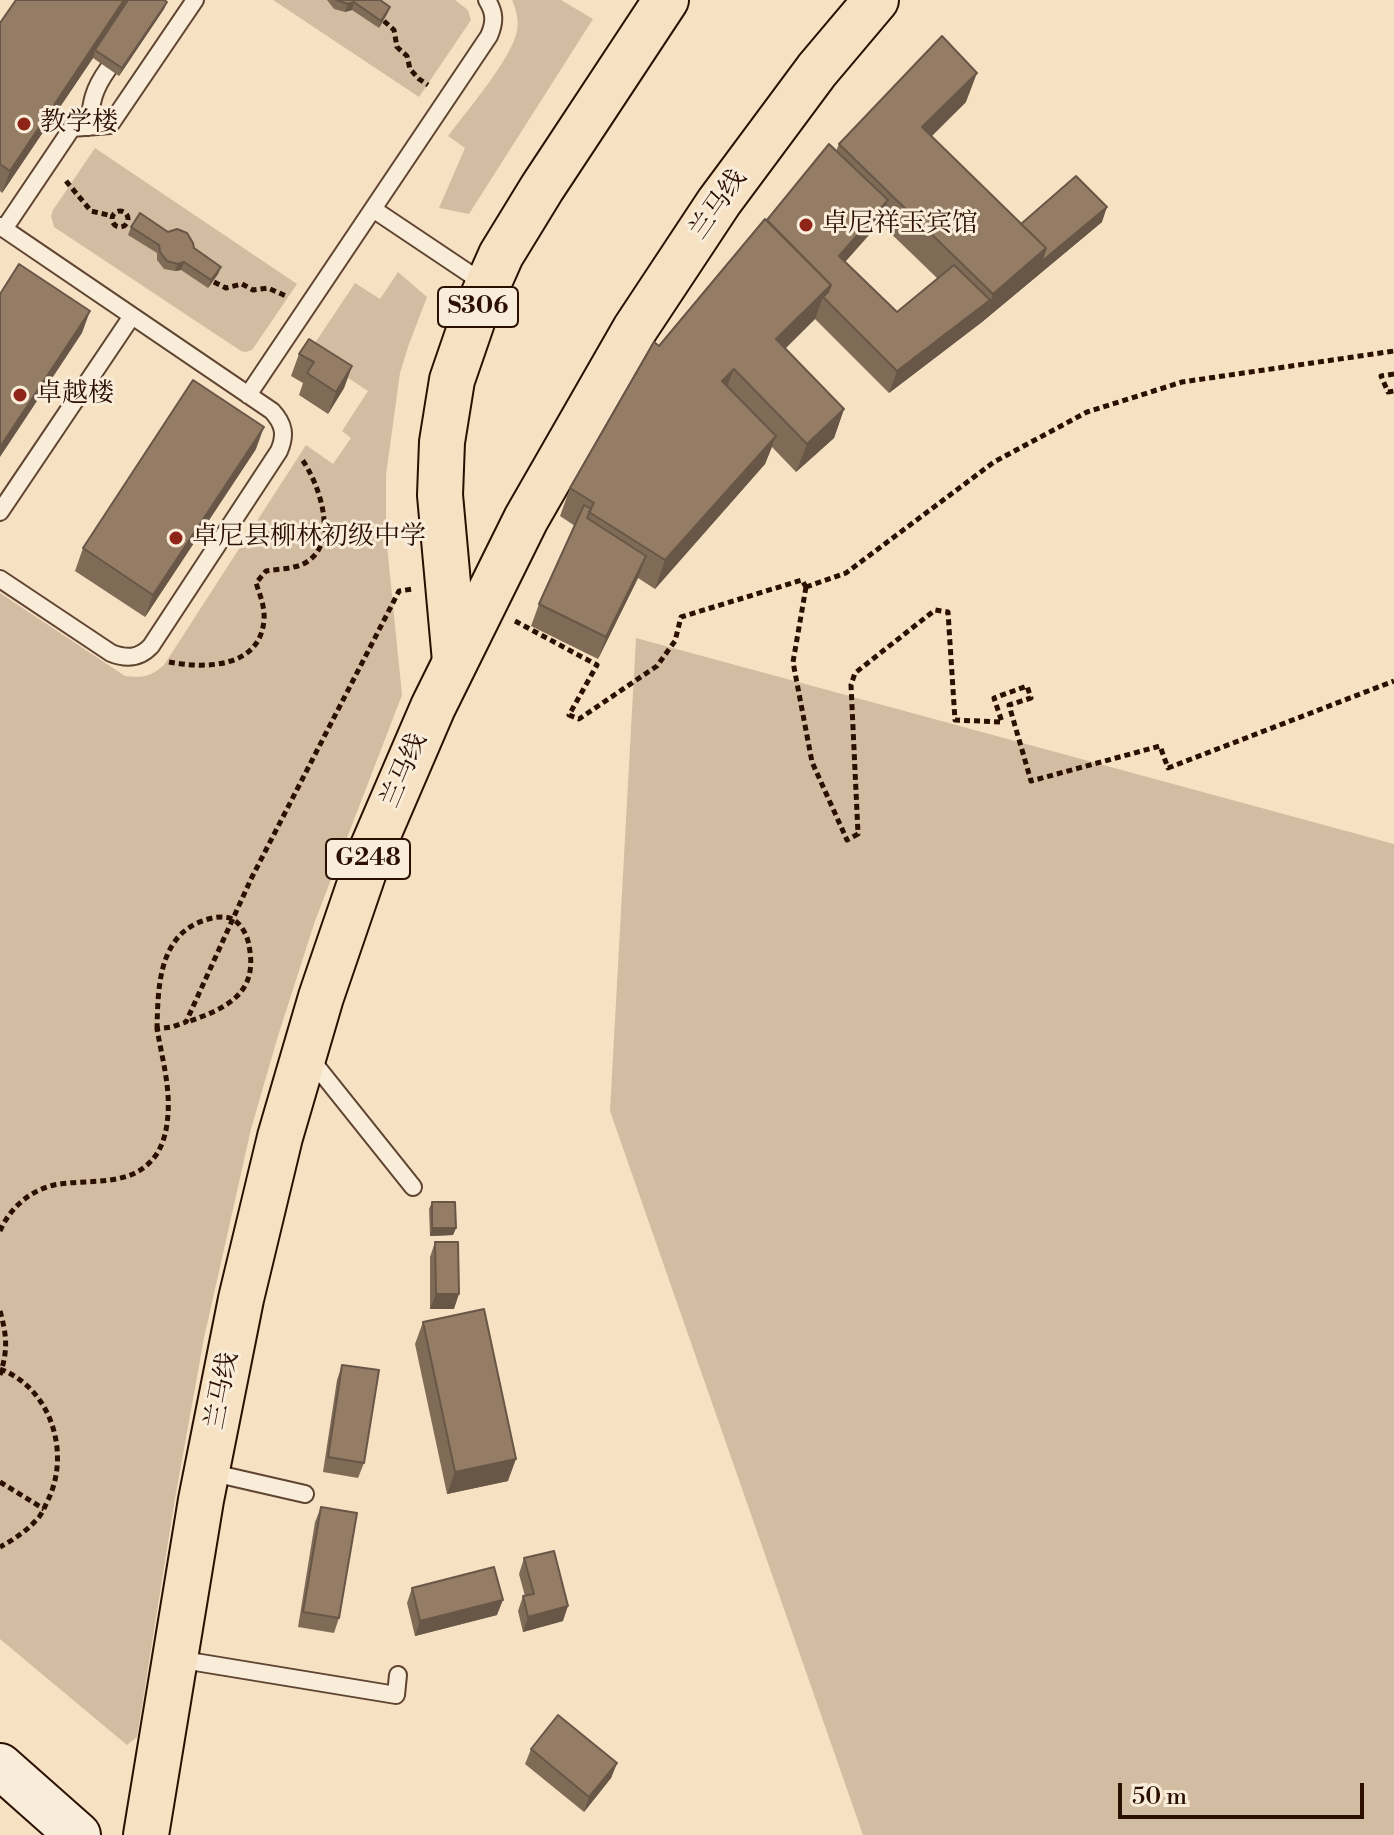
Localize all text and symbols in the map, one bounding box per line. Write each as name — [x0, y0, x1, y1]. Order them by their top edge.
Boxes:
place label: 教学楼 — [40, 108, 118, 140]
marker: 教学楼 — [15, 115, 33, 133]
street label: 兰马线 — [684, 164, 754, 246]
place label: 卓尼祥玉宾馆 — [822, 209, 978, 241]
marker: 卓尼祥玉宾馆 — [797, 216, 815, 234]
road number: S306 — [438, 287, 518, 327]
place label: 卓越楼 — [36, 379, 114, 411]
marker: 卓越楼 — [11, 386, 29, 404]
place label: 卓尼县柳林初级中学 — [192, 522, 426, 554]
marker: 卓尼县柳林初级中学 — [167, 529, 185, 547]
street label: 兰马线 — [375, 729, 435, 813]
road number: G248 — [326, 839, 410, 879]
street label: 兰马线 — [200, 1350, 246, 1432]
scale bar — [1122, 1767, 1368, 1817]
text: 50 m — [1132, 1782, 1187, 1812]

